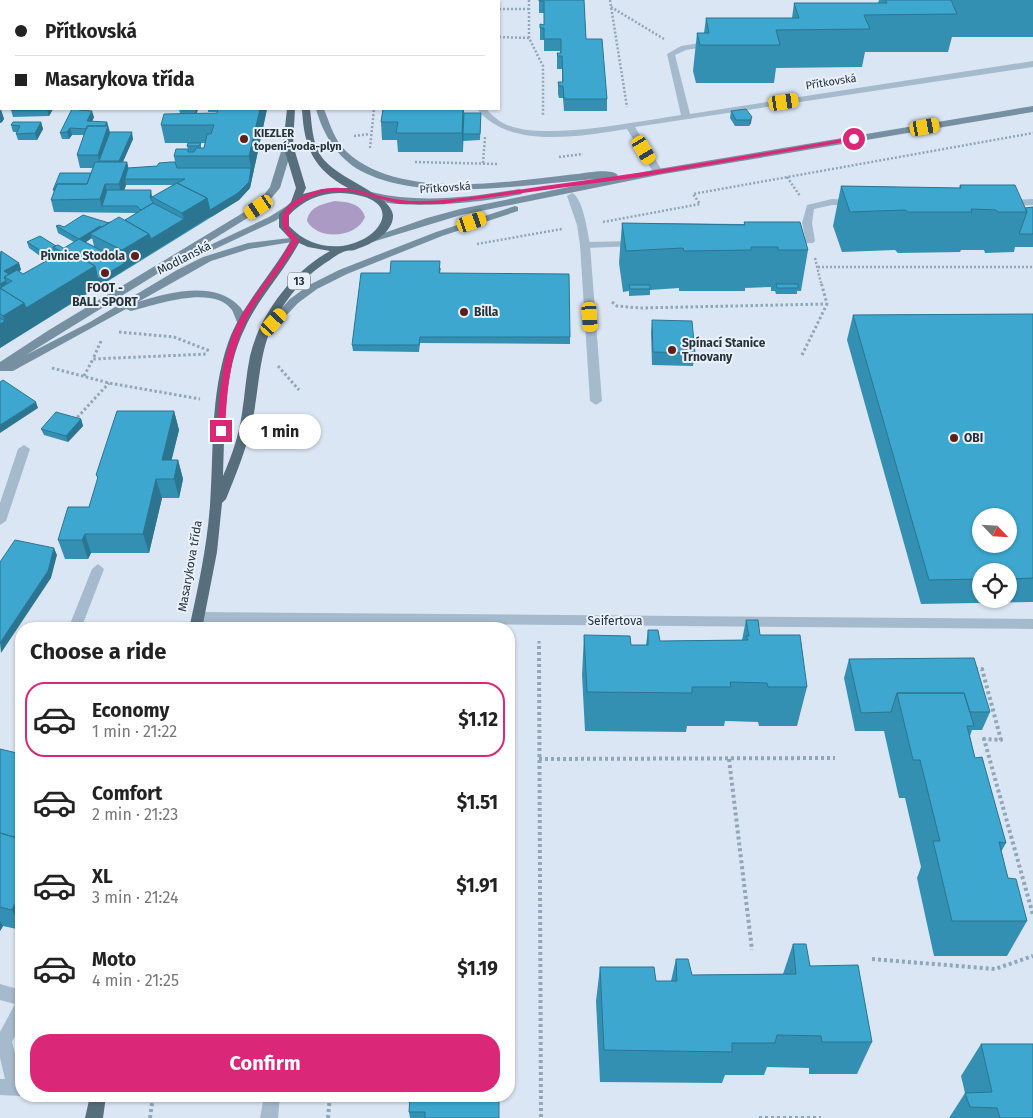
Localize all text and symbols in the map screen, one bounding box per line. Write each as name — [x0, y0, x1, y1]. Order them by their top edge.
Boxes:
text: Přítkovská — [45, 20, 137, 43]
text: Masarykova třída — [45, 68, 195, 91]
street label: Přítkovská — [805, 72, 857, 92]
car — [768, 92, 799, 112]
car — [908, 117, 941, 137]
place label: KIEZLER topení-voda-plyn — [254, 127, 342, 153]
route start — [843, 128, 865, 150]
marker: KIEZLER topení-voda-plyn — [238, 133, 250, 145]
car — [629, 133, 658, 167]
street label: Přítkovská — [419, 180, 471, 196]
car — [242, 192, 275, 222]
car — [455, 210, 488, 234]
street label: Modlanská — [155, 238, 213, 278]
place label: Pivnice Stodola — [40, 249, 125, 263]
marker: Pivnice Stodola — [129, 250, 141, 262]
marker: FOOT - BALL SPORT — [99, 267, 111, 279]
road number: 13 — [288, 272, 310, 290]
place label: FOOT - BALL SPORT — [72, 281, 138, 309]
car — [581, 302, 598, 332]
place label: Billa — [474, 305, 499, 319]
car — [258, 306, 289, 338]
marker: Billa — [458, 306, 470, 318]
place label: Spínací Stanice Trnovany — [682, 336, 766, 364]
marker: Spínací Stanice Trnovany — [666, 344, 678, 356]
callout: 1 min — [238, 414, 321, 448]
route end — [210, 420, 232, 442]
text: 1 min — [261, 422, 299, 441]
place label: OBI — [964, 431, 983, 445]
marker: OBI — [948, 432, 960, 444]
north arrow — [972, 508, 1018, 552]
map controls — [972, 508, 1017, 608]
street label: Masarykova třída — [175, 519, 205, 613]
button: locate — [972, 563, 1017, 608]
street label: Seifertova — [588, 614, 642, 628]
text: Choose a ride — [30, 638, 166, 665]
icon: car — [32, 697, 77, 742]
text: Economy — [92, 699, 169, 722]
text: $1.12 — [458, 708, 498, 731]
text: 1 min · 21:22 — [92, 722, 177, 741]
icon: car — [32, 780, 77, 825]
text: Comfort — [92, 782, 162, 805]
text: $1.51 — [457, 791, 498, 814]
text: 2 min · 21:23 — [92, 805, 178, 824]
icon: car — [32, 863, 77, 908]
text: XL — [92, 865, 113, 888]
text: $1.91 — [456, 874, 498, 897]
text: 3 min · 21:24 — [92, 888, 178, 907]
icon: car — [32, 946, 77, 991]
text: Moto — [92, 948, 136, 971]
text: $1.19 — [457, 957, 498, 980]
text: 4 min · 21:25 — [92, 971, 179, 990]
button: Confirm — [30, 1034, 500, 1092]

